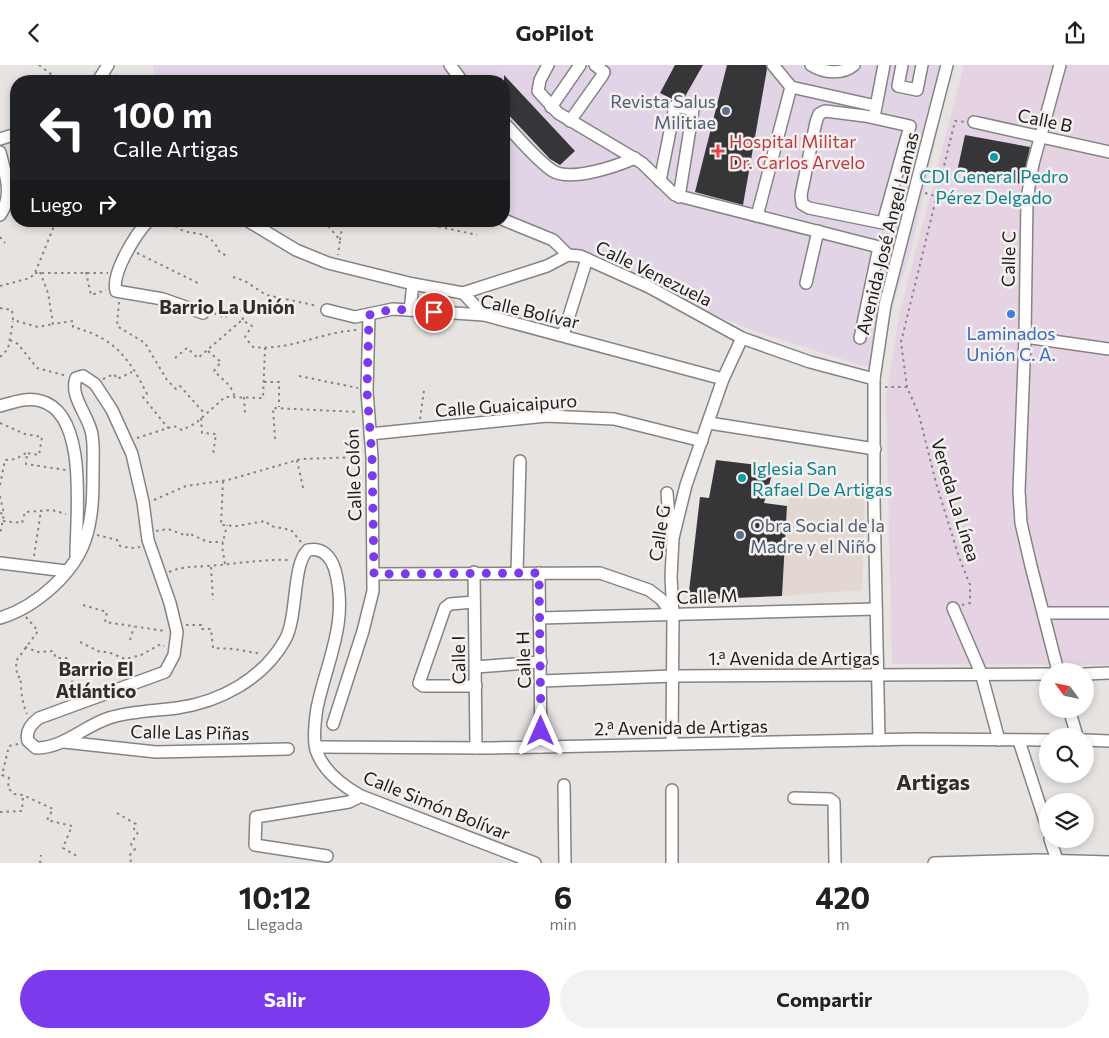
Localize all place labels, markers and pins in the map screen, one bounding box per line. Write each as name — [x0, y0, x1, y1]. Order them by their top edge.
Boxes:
place label: Revista Salus Militiae — [610, 90, 716, 133]
marker: Revista Salus Militiae — [720, 105, 732, 117]
place label: Hospital Militar Dr. Carlos Arvelo — [729, 130, 865, 173]
marker: Hospital Militar Dr. Carlos Arvelo — [711, 144, 725, 158]
marker: CDI General Pedro Pérez Delgado — [988, 151, 1000, 163]
place label: CDI General Pedro Pérez Delgado — [919, 165, 1069, 208]
pin — [413, 291, 455, 333]
marker: Laminados Unión C. A. — [1005, 308, 1017, 320]
place label: Laminados Unión C. A. — [966, 322, 1056, 365]
place label: Iglesia San Rafael De Artigas — [752, 457, 892, 500]
marker: Iglesia San Rafael De Artigas — [736, 472, 748, 484]
place label: Obra Social de la Madre y el Niño — [750, 514, 885, 557]
marker: Obra Social de la Madre y el Niño — [734, 529, 746, 541]

